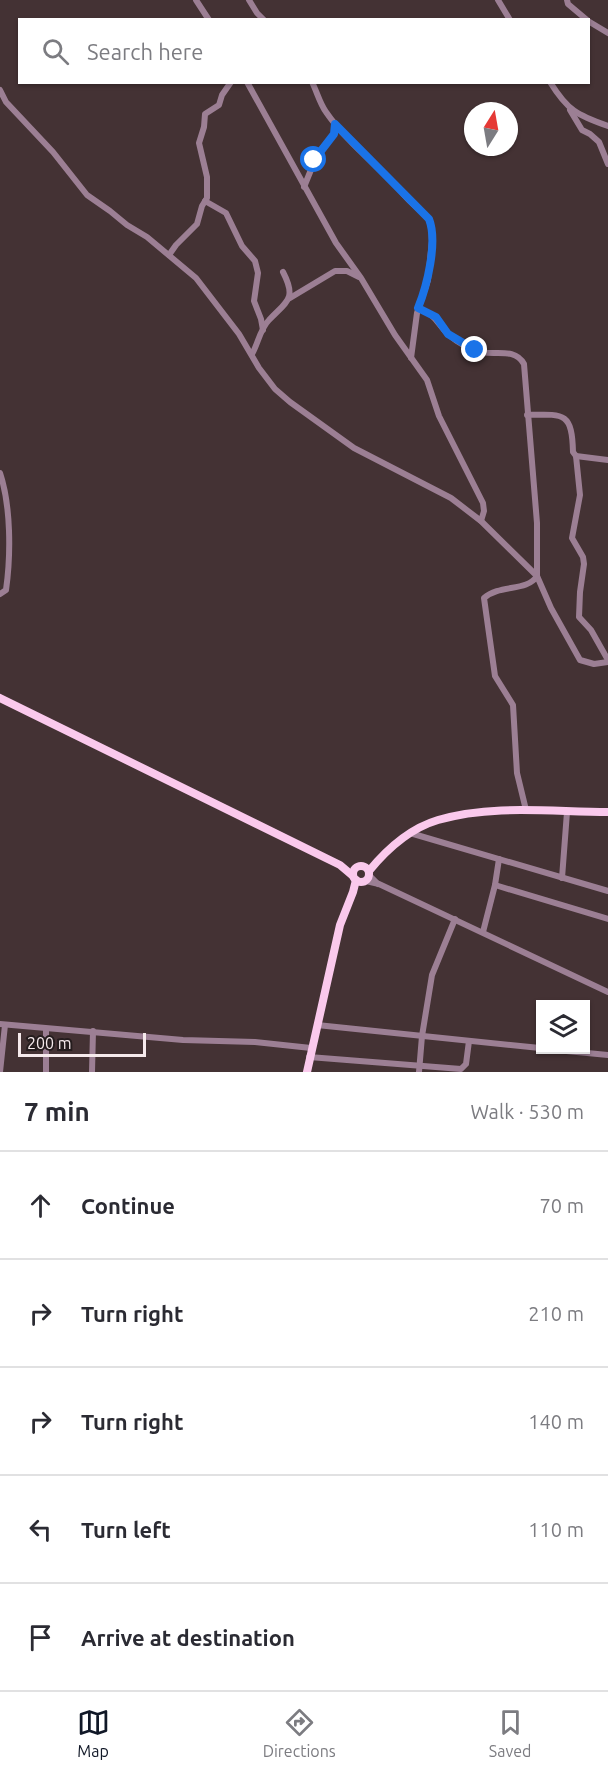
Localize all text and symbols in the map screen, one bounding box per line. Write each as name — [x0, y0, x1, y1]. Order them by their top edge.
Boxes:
search box — [18, 18, 590, 84]
icon: search — [39, 35, 72, 68]
text: Search here — [87, 39, 203, 64]
north arrow — [464, 102, 518, 156]
route start — [300, 146, 326, 172]
route end — [461, 336, 487, 362]
map controls — [536, 1000, 590, 1054]
button: layers — [536, 1000, 590, 1054]
scale bar — [18, 1030, 146, 1058]
text: 200 m — [27, 1034, 72, 1052]
text: 7 min — [24, 1097, 90, 1126]
text: Walk · 530 m — [471, 1100, 584, 1123]
icon: ahead — [24, 1189, 57, 1222]
text: Continue — [81, 1193, 175, 1218]
text: 70 m — [540, 1194, 584, 1217]
icon: right — [24, 1297, 57, 1330]
text: Turn right — [81, 1301, 183, 1326]
text: 210 m — [528, 1302, 584, 1325]
icon: right — [24, 1405, 57, 1438]
text: Turn right — [81, 1409, 183, 1434]
text: 140 m — [528, 1410, 584, 1433]
icon: left — [24, 1513, 57, 1546]
text: Turn left — [81, 1517, 171, 1542]
text: 110 m — [528, 1518, 584, 1541]
icon: arrive — [24, 1621, 57, 1654]
text: Arrive at destination — [81, 1625, 295, 1650]
tab: Map — [77, 1706, 110, 1760]
tab: Directions — [263, 1706, 336, 1760]
tab: Saved — [489, 1706, 531, 1760]

